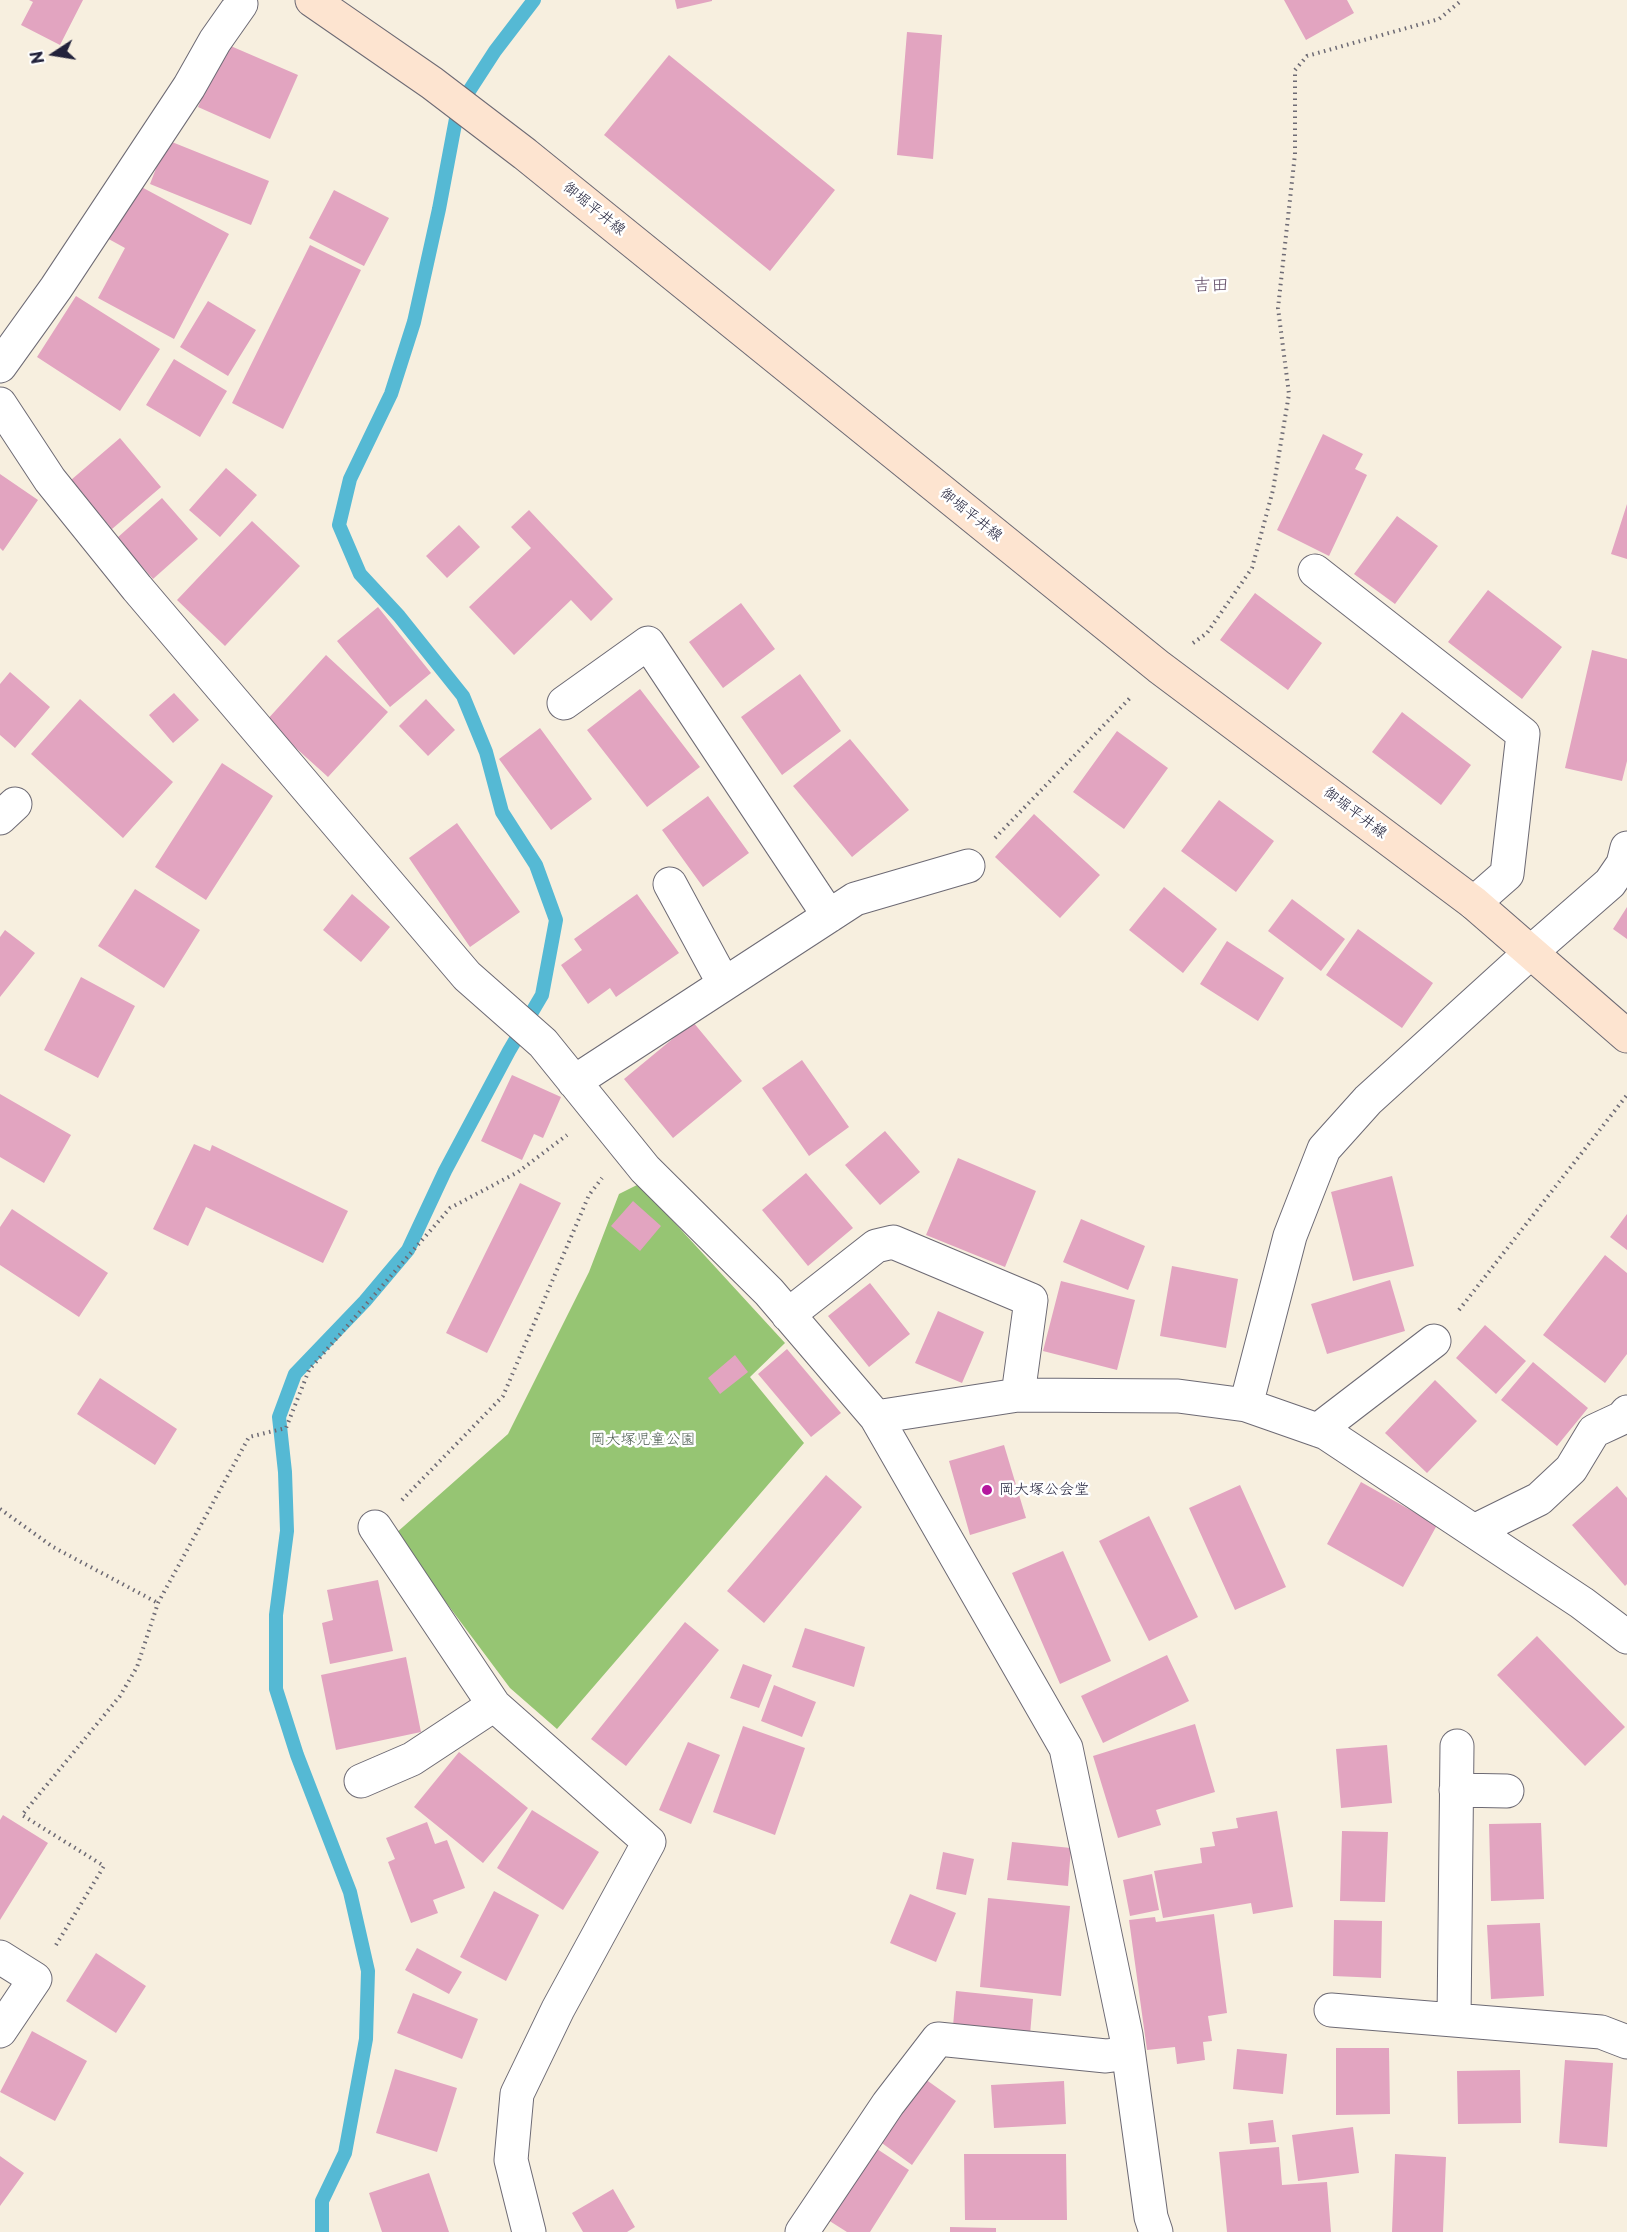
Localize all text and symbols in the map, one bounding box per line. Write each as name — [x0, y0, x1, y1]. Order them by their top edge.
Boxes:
north arrow — [24, 24, 84, 84]
text: N — [23, 49, 49, 66]
street label: 御堀平井線 — [559, 178, 629, 240]
district label: 吉田 — [1193, 275, 1229, 297]
street label: 御堀平井線 — [936, 484, 1006, 546]
street label: 御堀平井線 — [1320, 783, 1390, 843]
park label: 岡大塚児童公園 — [591, 1431, 695, 1449]
place label: 岡大塚公会堂 — [999, 1481, 1089, 1499]
marker: 岡大塚公会堂 — [980, 1483, 994, 1497]

